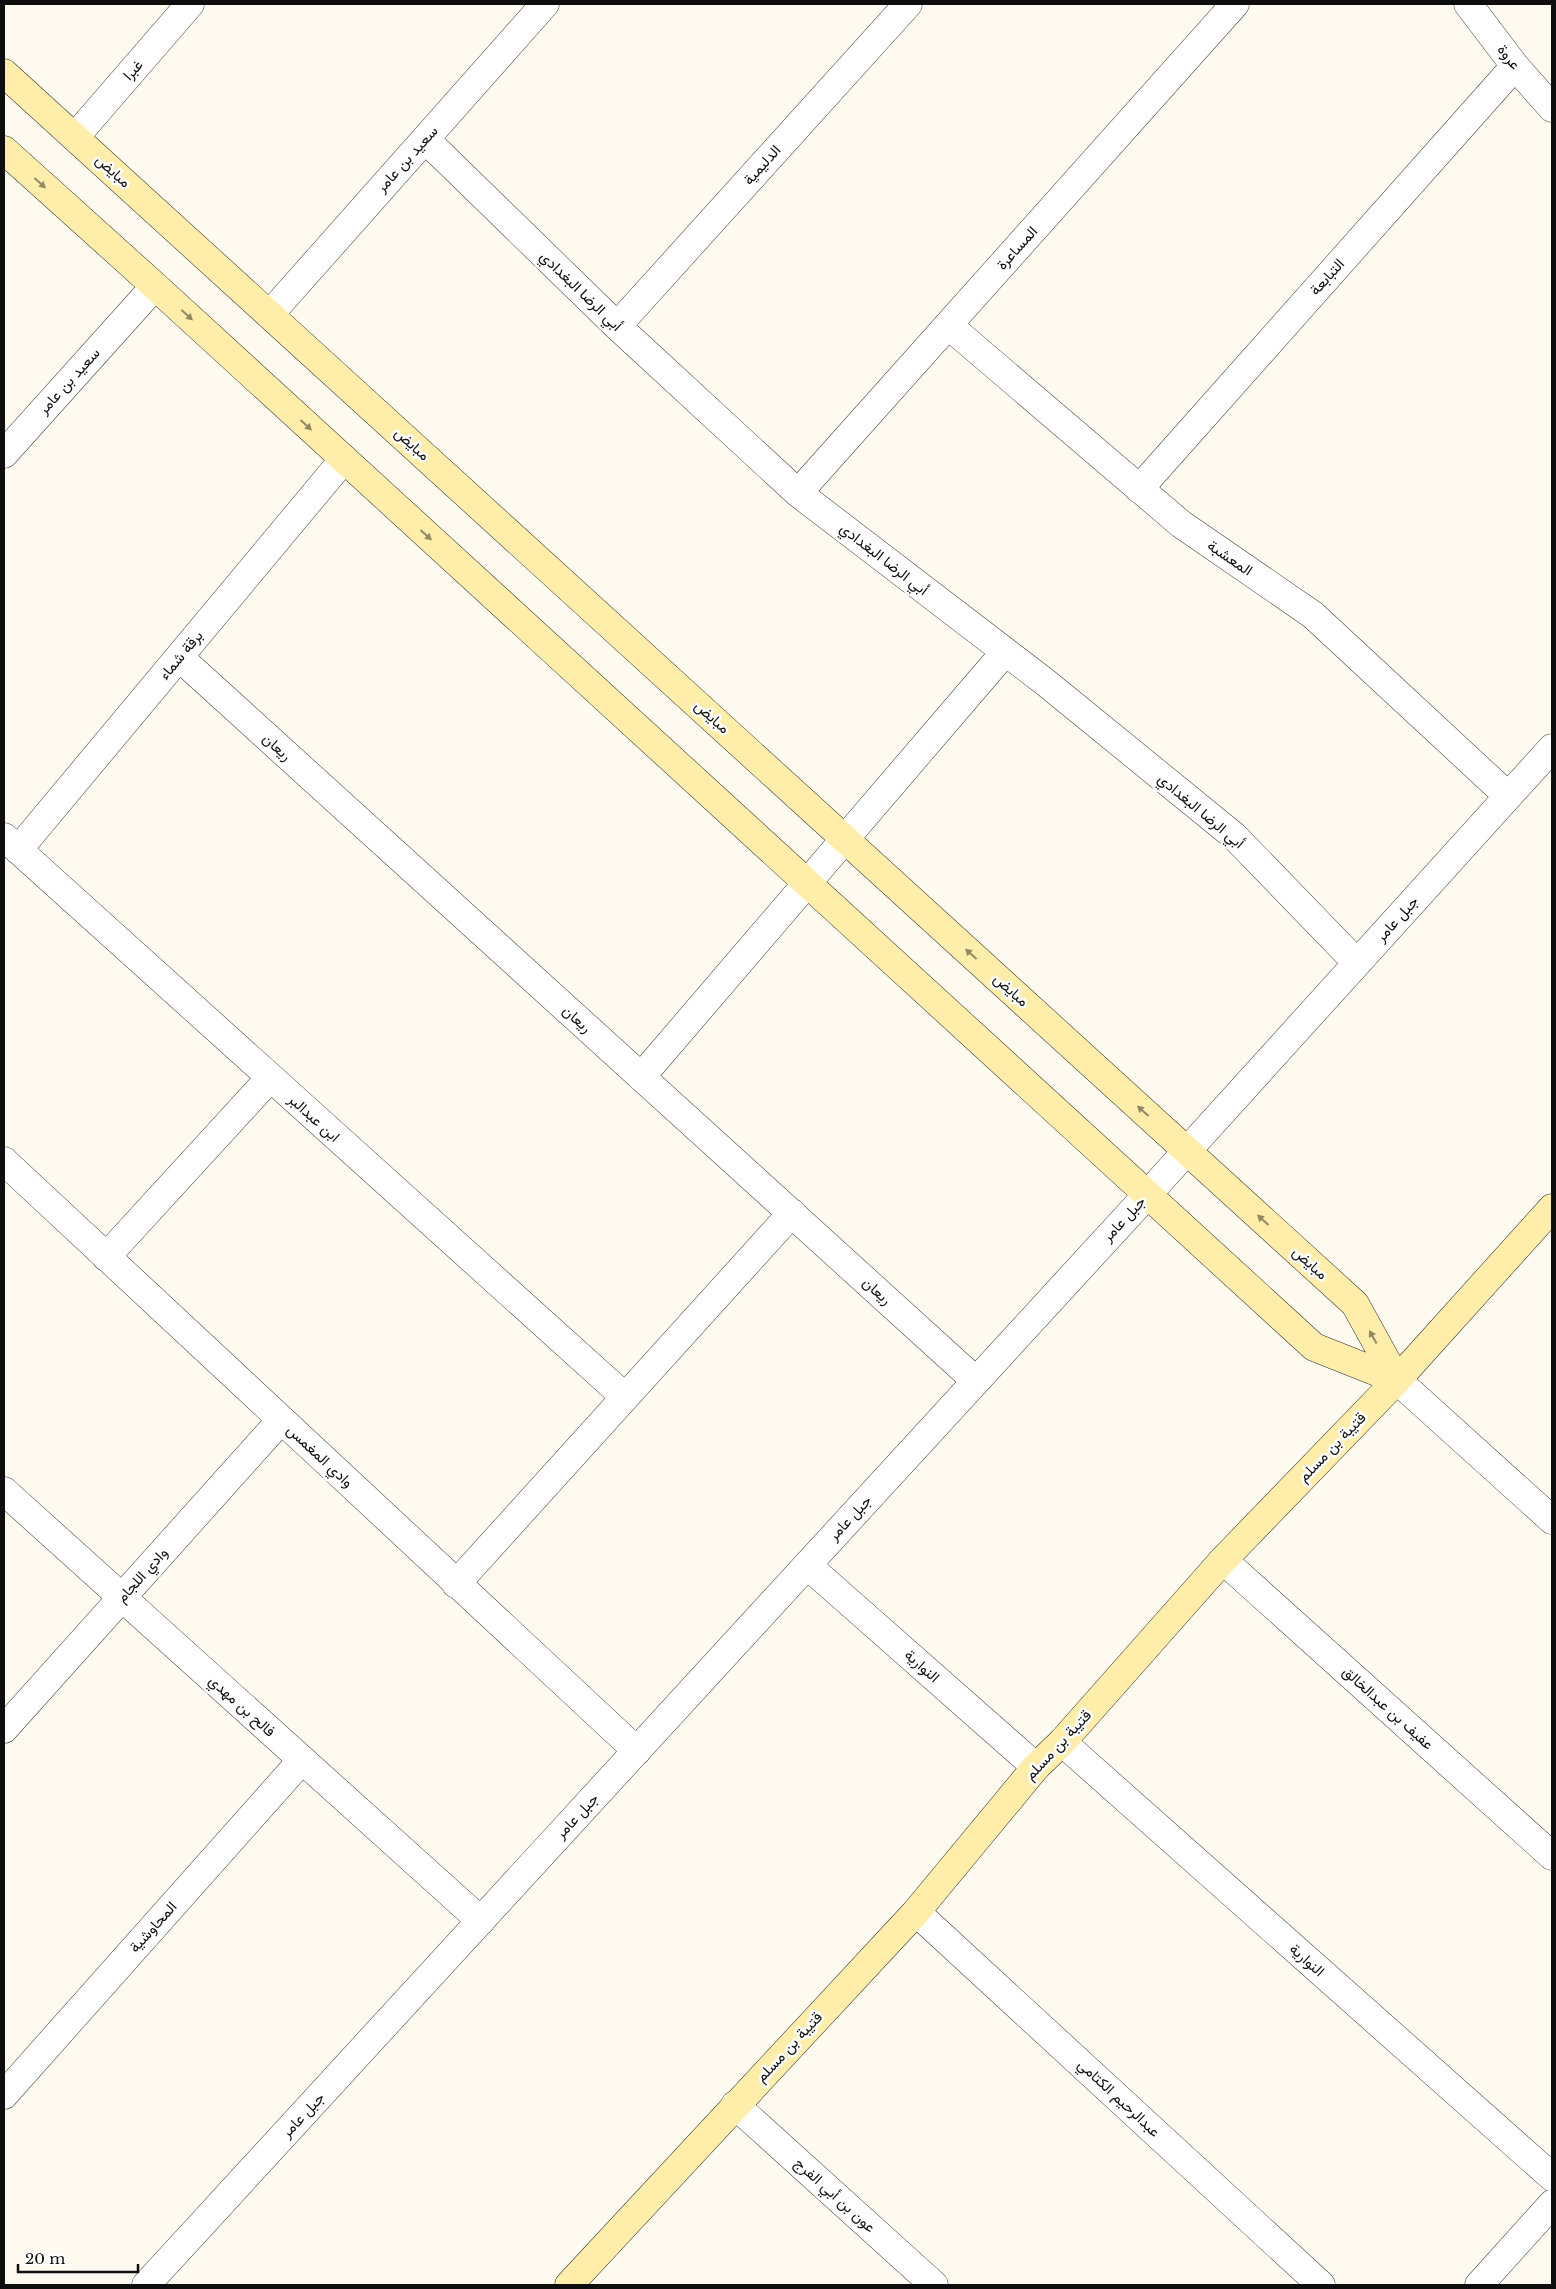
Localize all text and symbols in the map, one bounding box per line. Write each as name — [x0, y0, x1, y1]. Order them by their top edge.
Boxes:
street label: عروة — [1494, 40, 1525, 73]
street label: غبرا — [118, 55, 147, 84]
street label: سعيد بن عامر — [371, 121, 442, 197]
street label: الدليمية — [739, 141, 785, 189]
street label: مبايض — [91, 150, 135, 192]
one-way arrow — [34, 177, 46, 189]
street label: المساعرة — [992, 222, 1041, 274]
street label: أبي الرضا البغدادي — [533, 247, 627, 338]
street label: التبابعة — [1305, 254, 1348, 299]
one-way arrow — [180, 309, 192, 321]
street label: سعيد بن عامر — [33, 343, 104, 419]
one-way arrow — [300, 419, 312, 431]
street label: مبايض — [390, 423, 434, 465]
street label: أبي الرضا البغدادي — [834, 518, 933, 603]
one-way arrow — [420, 529, 432, 541]
street label: المعشبة — [1204, 536, 1257, 580]
street label: برقة شماء — [155, 626, 207, 683]
street label: مبايض — [690, 696, 734, 738]
street label: ريعان — [259, 729, 296, 765]
street label: أبي الرضا البغدادي — [1152, 769, 1249, 856]
street label: جبل عامر — [1370, 892, 1422, 946]
one-way arrow — [965, 948, 977, 960]
street label: مبايض — [989, 969, 1033, 1011]
street label: ريعان — [559, 1001, 596, 1037]
street label: ابن عبدالبر — [283, 1089, 344, 1146]
one-way arrow — [1136, 1105, 1149, 1116]
street label: جبل عامر — [1097, 1192, 1149, 1246]
one-way arrow — [1257, 1214, 1269, 1226]
street label: مبايض — [1288, 1242, 1332, 1284]
street label: ريعان — [859, 1273, 896, 1309]
one-way arrow — [1369, 1330, 1378, 1344]
street label: قتيبة بن مسلم — [1294, 1408, 1370, 1486]
street label: وادي المغمس — [280, 1420, 358, 1494]
street label: جبل عامر — [823, 1491, 875, 1545]
street label: وادي اللجام — [112, 1543, 174, 1609]
street label: النوارية — [901, 1645, 944, 1686]
street label: عفيف بن عبدالخالق — [1338, 1662, 1438, 1754]
street label: فالح بن مهدي — [202, 1671, 280, 1744]
street label: قتيبة بن مسلم — [1020, 1705, 1096, 1785]
street label: جبل عامر — [550, 1789, 602, 1843]
street label: المحاوشية — [125, 1897, 181, 1956]
street label: النوارية — [1286, 1939, 1329, 1980]
street label: قتيبة بن مسلم — [751, 2007, 827, 2087]
street label: عبدالرحيم الكتامي — [1071, 2055, 1165, 2144]
street label: جبل عامر — [276, 2088, 328, 2142]
street label: عون بن أبي الفرج — [788, 2153, 880, 2239]
scale bar — [18, 2242, 138, 2274]
text: 20 m — [25, 2249, 65, 2268]

